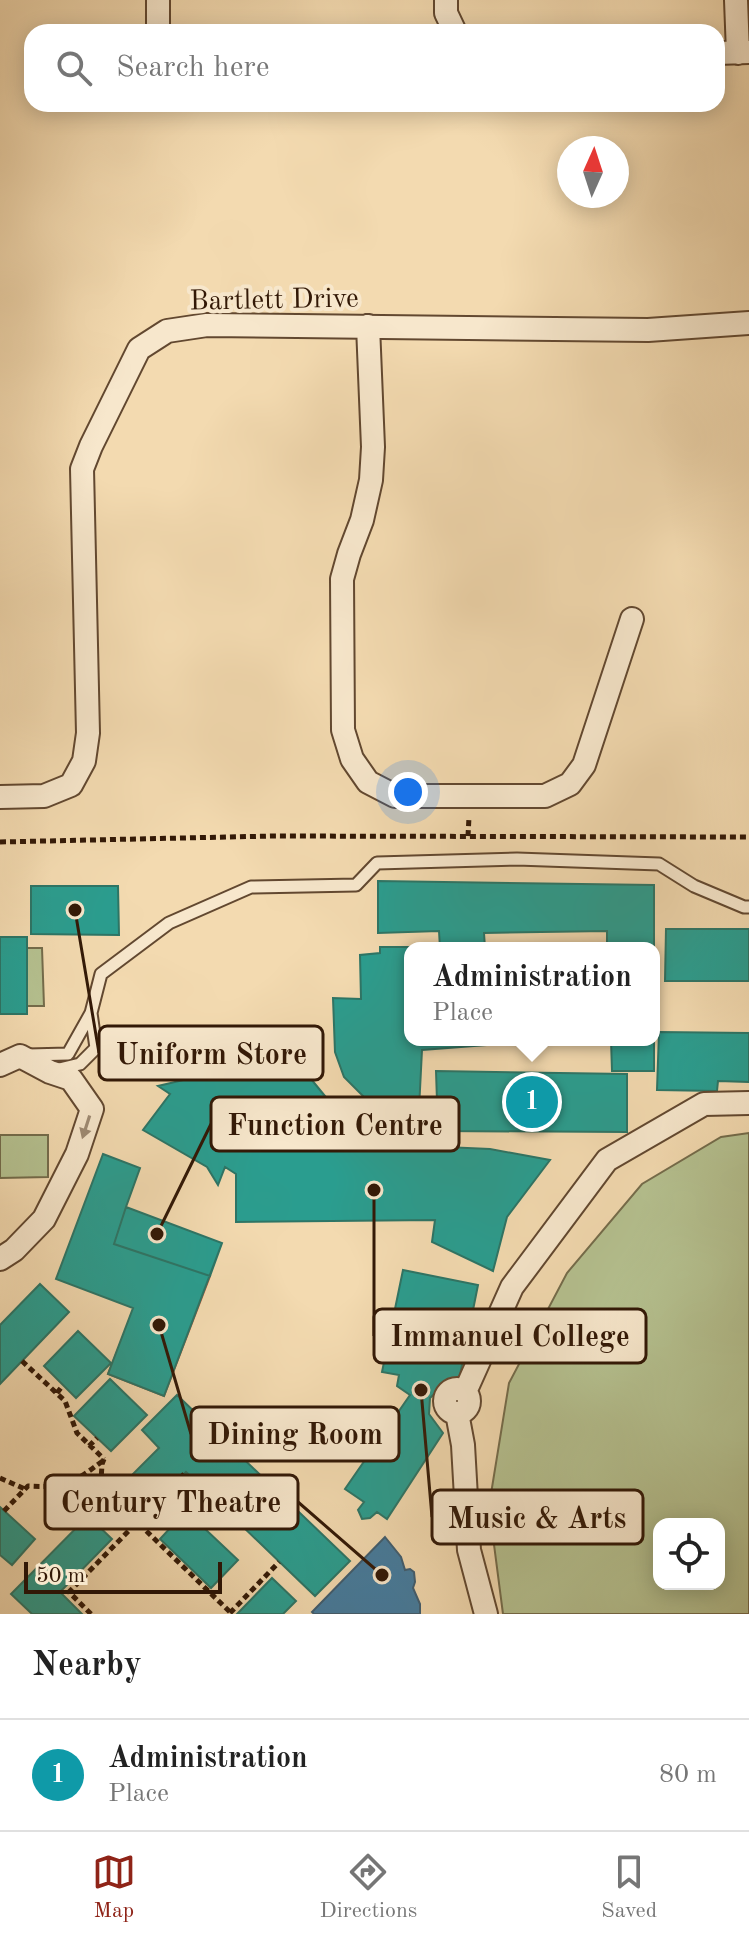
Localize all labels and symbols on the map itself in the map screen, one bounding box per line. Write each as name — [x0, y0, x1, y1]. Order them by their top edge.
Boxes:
north arrow — [557, 136, 629, 208]
street label: Bartlett Drive — [189, 286, 359, 316]
your location — [388, 772, 428, 812]
callout: Uniform Store — [99, 1026, 323, 1080]
text: Uniform Store — [115, 1041, 307, 1071]
pin: 1 — [506, 1072, 558, 1132]
callout: Function Centre — [211, 1097, 459, 1151]
text: Function Centre — [227, 1112, 443, 1142]
one-way arrow — [79, 1116, 92, 1140]
callout: Immanuel College — [374, 1309, 646, 1363]
text: Immanuel College — [390, 1323, 630, 1353]
callout: Dining Room — [191, 1407, 399, 1461]
text: Dining Room — [207, 1421, 383, 1451]
callout: Century Theatre — [45, 1475, 298, 1529]
text: Century Theatre — [61, 1489, 281, 1519]
callout: Music & Arts — [432, 1490, 643, 1544]
text: Music & Arts — [448, 1505, 626, 1535]
scale bar — [24, 1558, 222, 1594]

